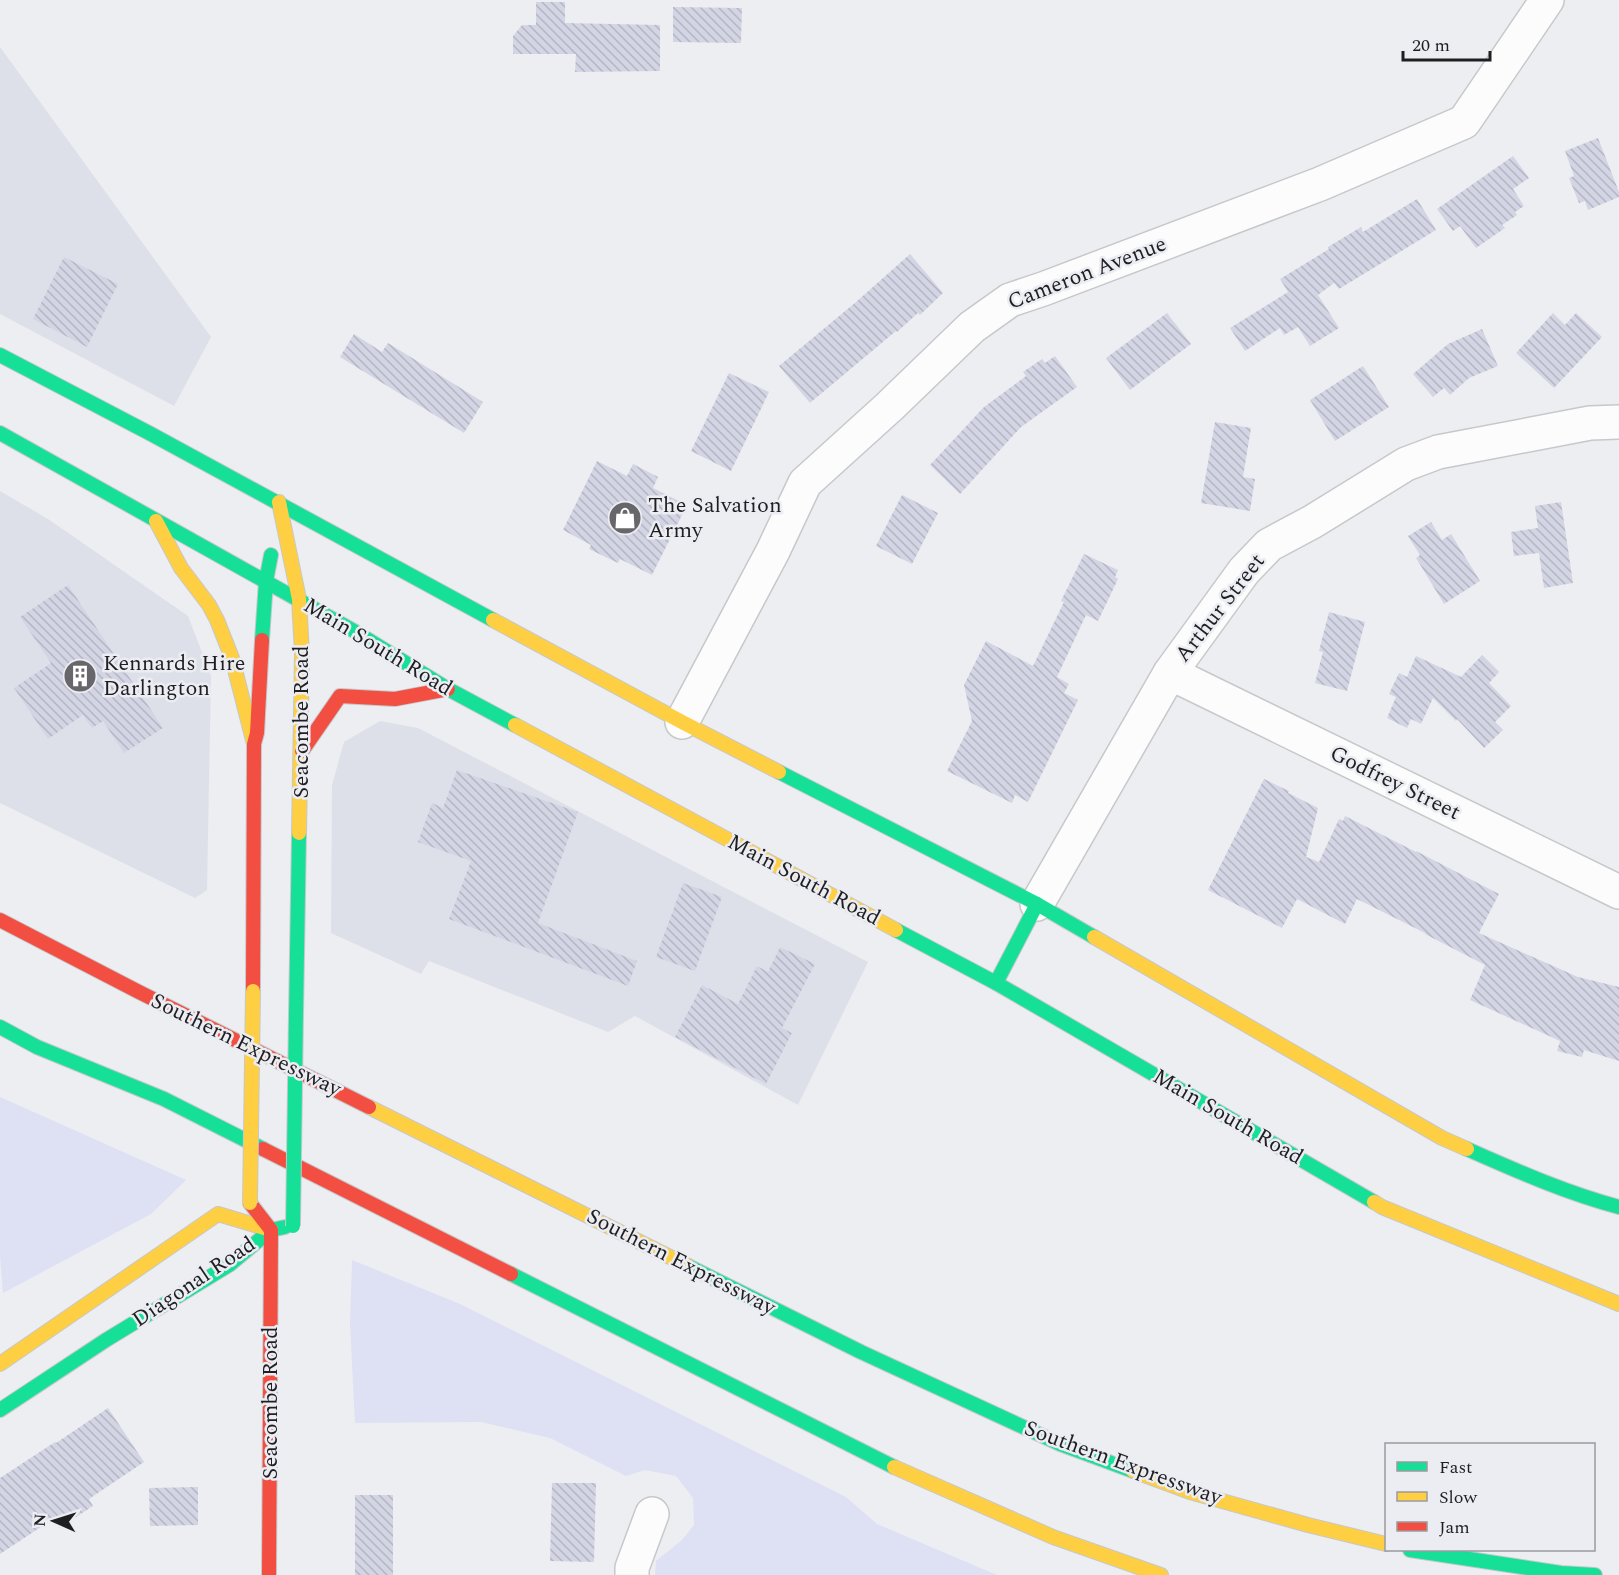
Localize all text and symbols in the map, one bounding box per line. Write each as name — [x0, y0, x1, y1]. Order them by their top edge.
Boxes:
scale bar — [1403, 24, 1490, 62]
text: 20 m — [1412, 32, 1450, 59]
street label: Cameron Avenue — [1003, 228, 1171, 318]
place label: The Salvation Army — [648, 489, 782, 547]
shop icon: The Salvation Army — [607, 500, 643, 536]
street label: Arthur Street — [1167, 546, 1273, 669]
street label: Main South Road — [297, 589, 459, 705]
street label: Seacombe Road — [285, 646, 318, 798]
place label: Kennards Hire Darlington — [103, 647, 245, 705]
building icon: Kennards Hire Darlington — [62, 658, 98, 694]
street label: Godfrey Street — [1324, 737, 1466, 829]
street label: Main South Road — [722, 826, 886, 934]
street label: Southern Expressway — [145, 985, 348, 1106]
street label: Main South Road — [1147, 1060, 1309, 1174]
street label: Southern Expressway — [581, 1200, 783, 1325]
street label: Diagonal Road — [125, 1228, 263, 1336]
street label: Seacombe Road — [254, 1327, 287, 1479]
street label: Southern Expressway — [1019, 1412, 1228, 1515]
legend — [1385, 1443, 1595, 1551]
text: Fast — [1439, 1454, 1472, 1481]
text: Slow — [1439, 1484, 1478, 1511]
north arrow — [24, 1491, 84, 1551]
text: N — [28, 1513, 52, 1527]
text: Jam — [1439, 1514, 1470, 1541]

